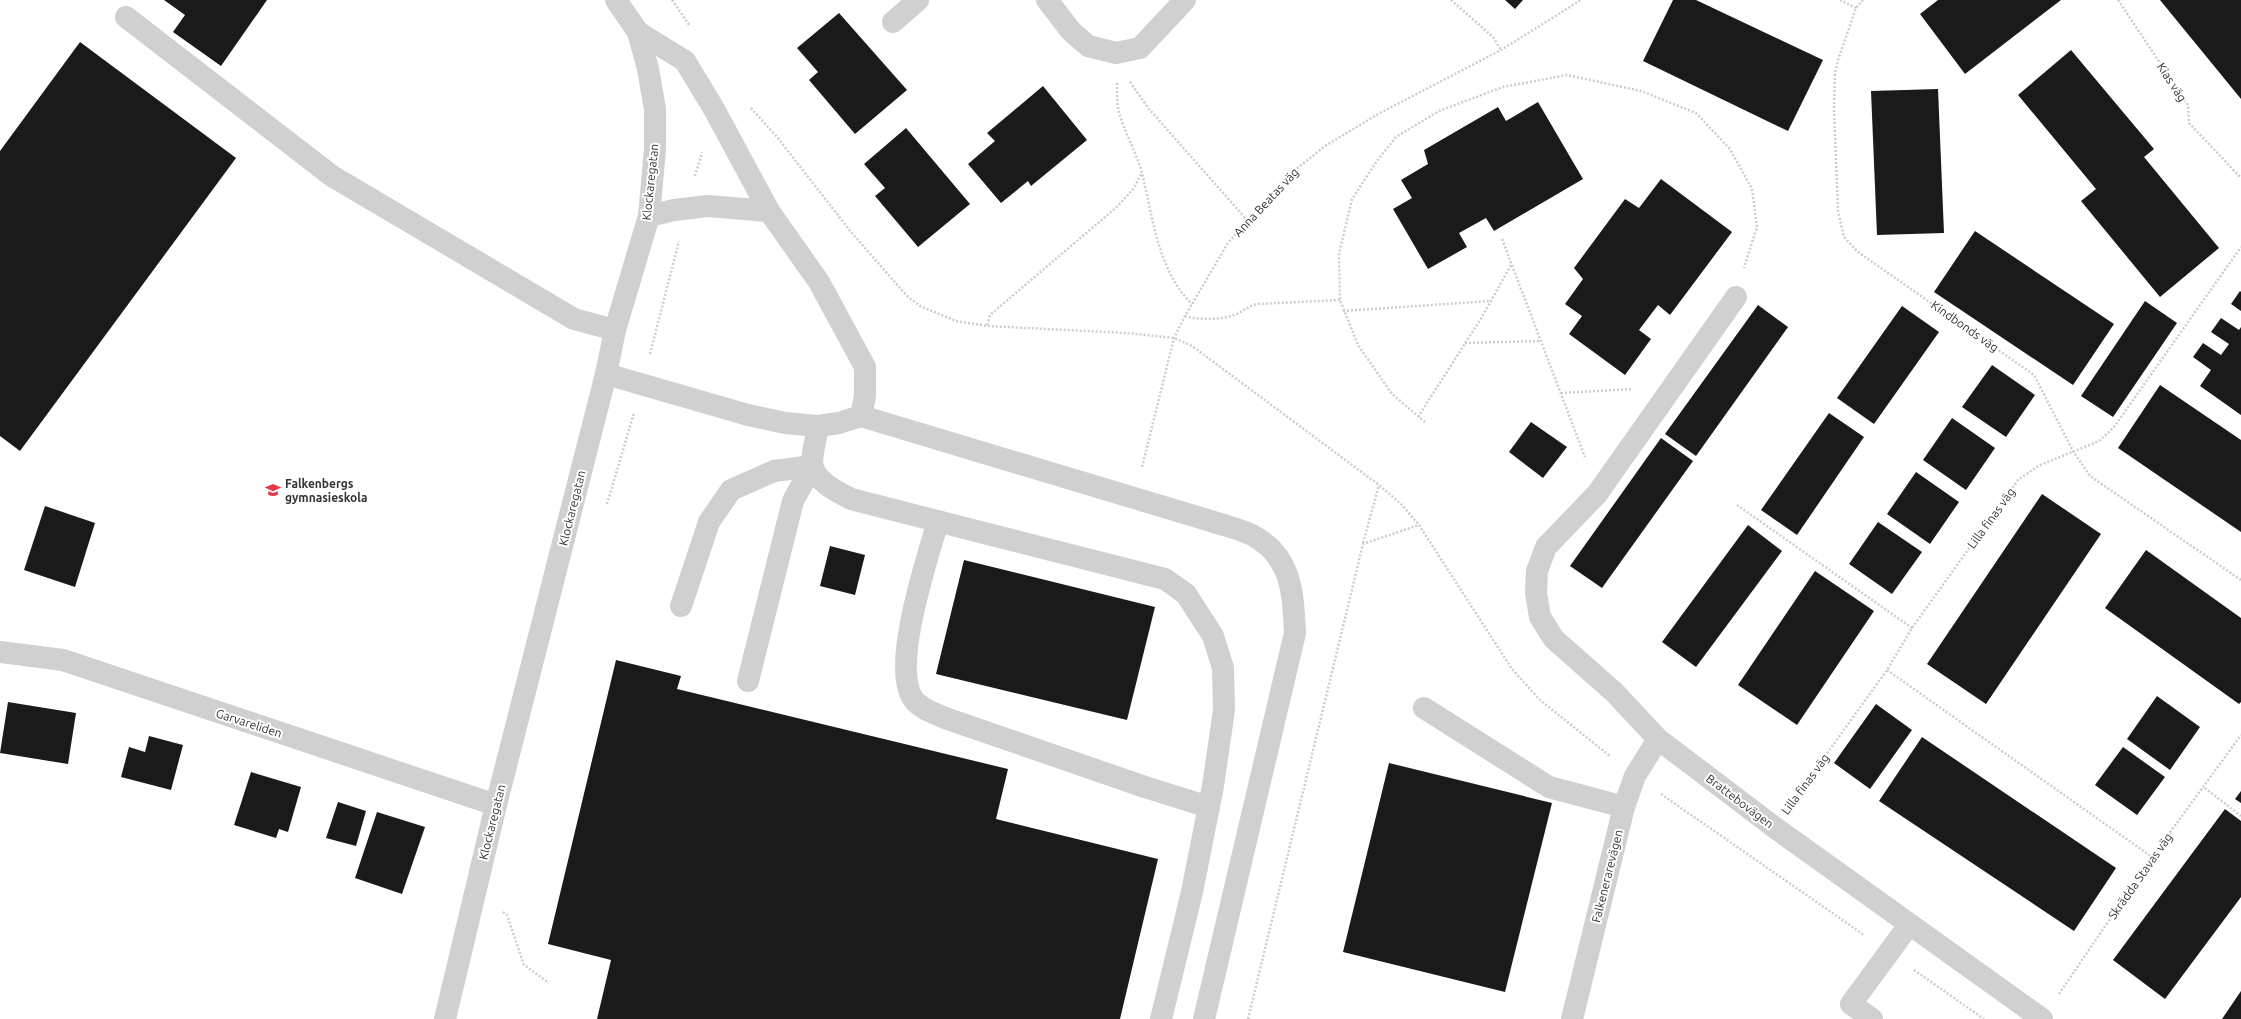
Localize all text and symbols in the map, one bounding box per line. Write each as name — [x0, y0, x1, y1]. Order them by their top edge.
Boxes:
street label: Kias väg — [2155, 60, 2189, 104]
street label: Klockaregatan — [639, 143, 661, 221]
street label: Anna Beatas väg — [1231, 165, 1301, 239]
street label: Kindbonds väg — [1929, 298, 2001, 354]
street label: Klockaregatan — [556, 469, 588, 547]
place label: Falkenbergs gymnasieskola — [285, 477, 368, 504]
school or university icon: Falkenbergs gymnasieskola — [264, 481, 282, 499]
street label: Lilla finas väg — [1965, 485, 2017, 551]
street label: Garvareliden — [214, 706, 284, 740]
street label: Lilla finas väg — [1779, 751, 1831, 817]
street label: Brattebovägen — [1704, 772, 1776, 830]
street label: Klockaregatan — [476, 783, 508, 861]
street label: Falkenerarevägen — [1589, 828, 1625, 924]
street label: Skrädda Stavas väg — [2105, 830, 2175, 922]

